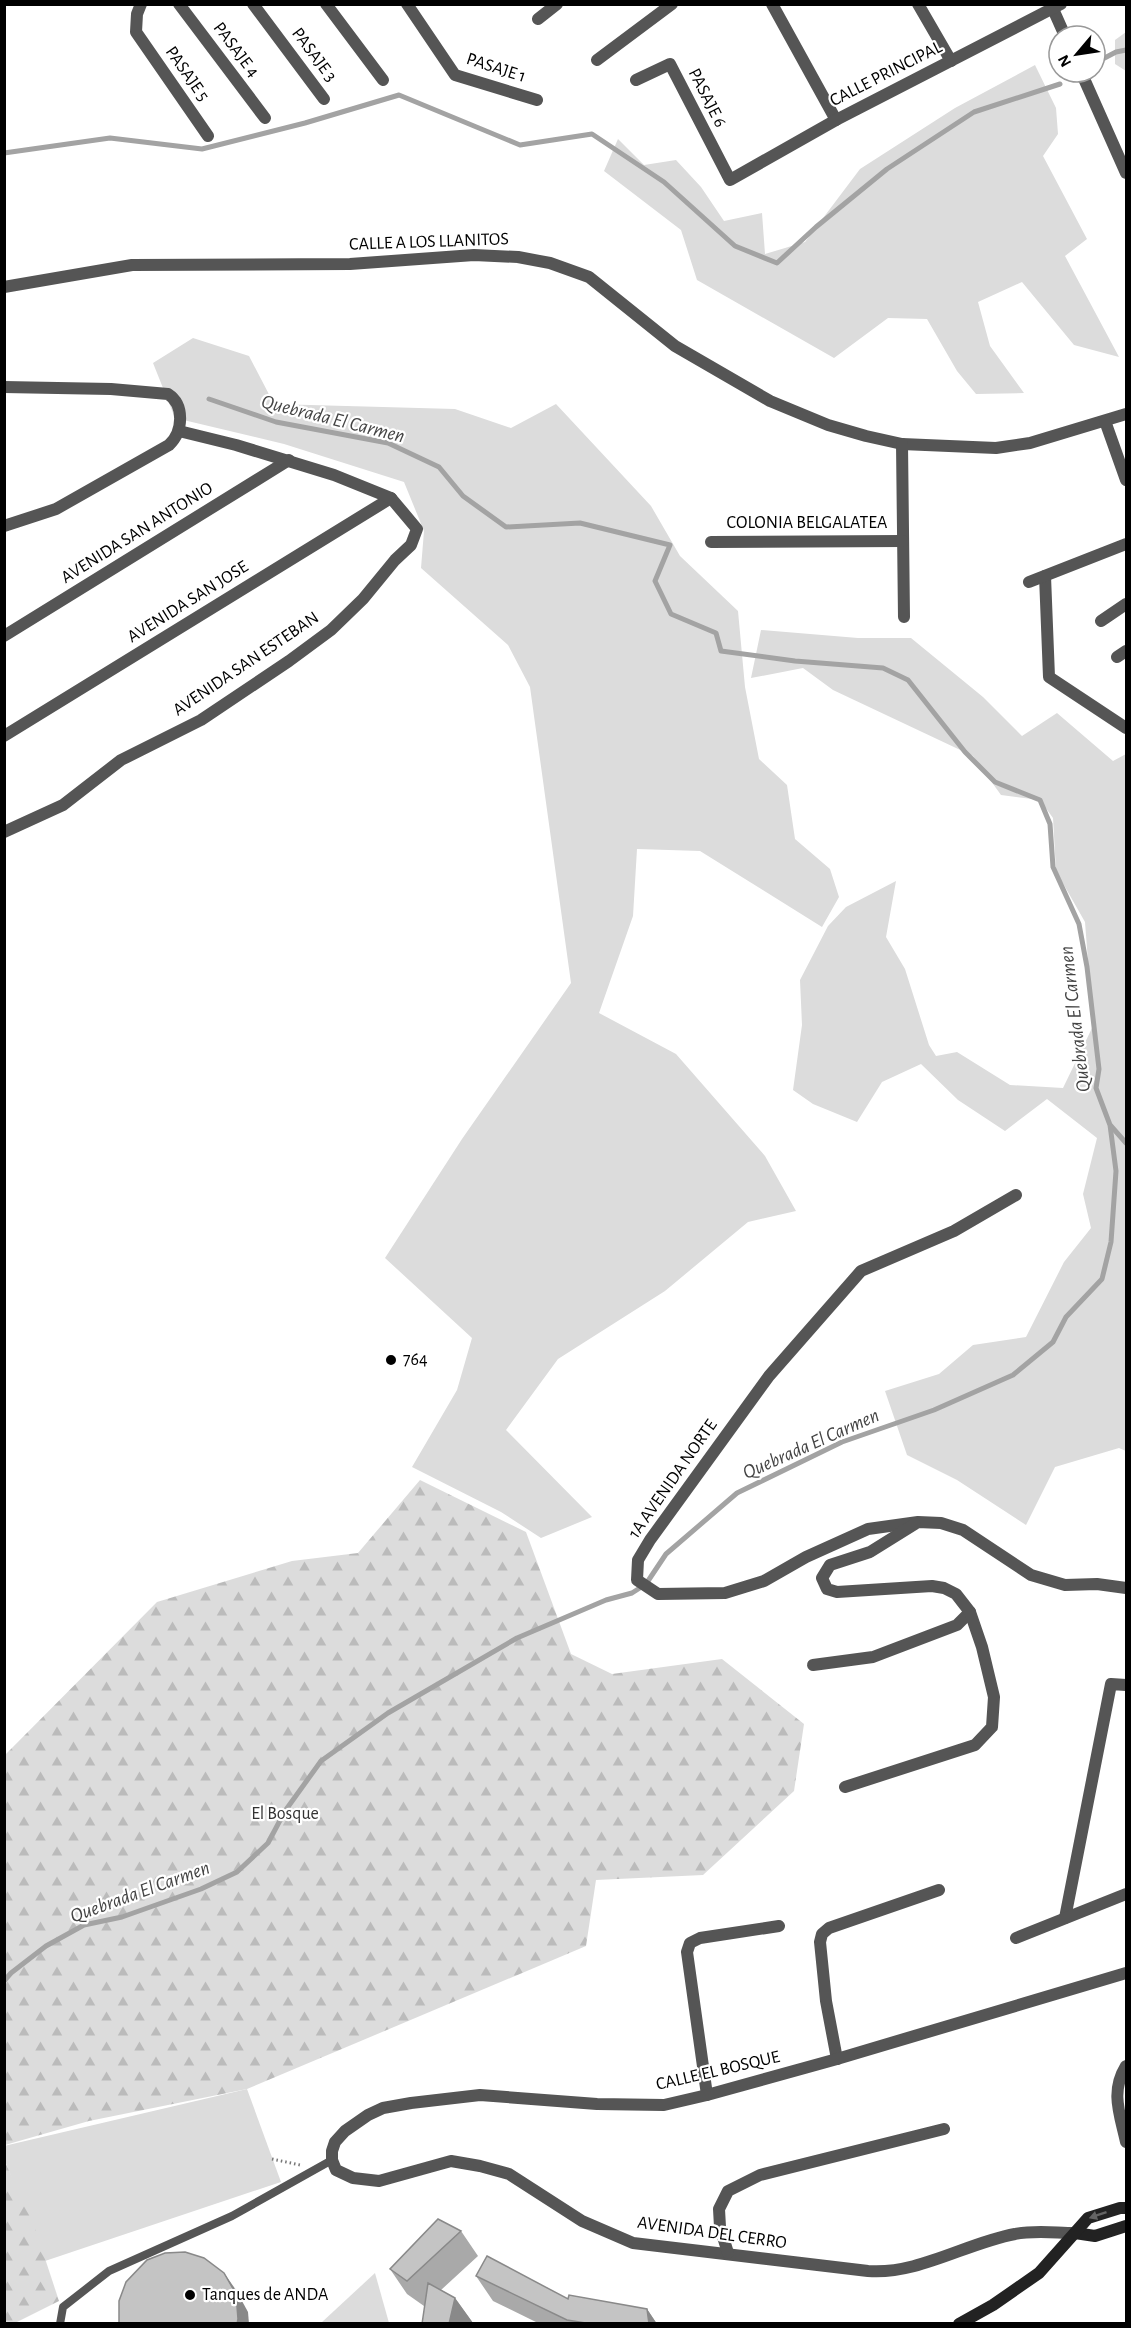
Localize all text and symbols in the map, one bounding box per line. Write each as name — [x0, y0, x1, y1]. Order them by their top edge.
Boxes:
street label: PASAJE 4 — [210, 19, 263, 81]
north arrow — [1047, 24, 1107, 84]
street label: PASAJE 3 — [288, 25, 340, 85]
street label: CALLE PRINCIPAL — [827, 38, 945, 110]
street label: PASAJE 5 — [162, 43, 212, 105]
street label: PASAJE 1 — [464, 50, 528, 86]
text: N — [1055, 52, 1074, 70]
street label: PASAJE 6 — [685, 66, 729, 130]
street label: CALLE A LOS LLANITOS — [349, 230, 509, 254]
water label: Quebrada El Carmen — [259, 392, 407, 446]
street label: AVENIDA SAN ANTONIO — [58, 479, 216, 587]
street label: COLONIA BELGALATEA — [727, 514, 888, 532]
street label: AVENIDA SAN JOSE — [124, 557, 252, 646]
street label: AVENIDA SAN ESTEBAN — [170, 609, 322, 719]
water label: Quebrada El Carmen — [1056, 945, 1094, 1093]
place label: 764 — [403, 1351, 428, 1369]
marker: 764 — [384, 1353, 398, 1367]
water label: Quebrada El Carmen — [740, 1405, 882, 1483]
street label: 1A AVENIDA NORTE — [625, 1416, 721, 1542]
park label: El Bosque — [251, 1805, 319, 1823]
water label: Quebrada El Carmen — [68, 1857, 212, 1927]
street label: CALLE EL BOSQUE — [654, 2048, 782, 2094]
one-way arrow — [1089, 2211, 1107, 2220]
street label: AVENIDA DEL CERRO — [636, 2214, 788, 2252]
place label: Tanques de ANDA — [202, 2286, 329, 2304]
marker: Tanques de ANDA — [183, 2288, 197, 2302]

